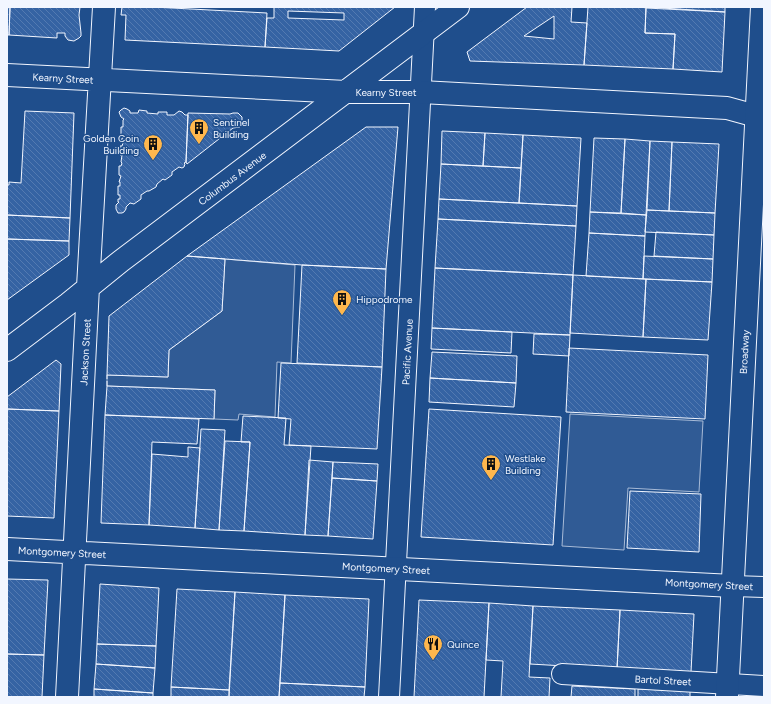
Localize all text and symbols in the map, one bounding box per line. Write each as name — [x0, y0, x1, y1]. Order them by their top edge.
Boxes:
street label: Kearny Street — [32, 70, 94, 87]
street label: Kearny Street — [355, 86, 417, 99]
place label: Sentinel Building — [213, 116, 250, 141]
building icon: Sentinel Building — [188, 117, 210, 145]
place label: Golden Coin Building — [83, 132, 139, 157]
building icon: Golden Coin Building — [142, 133, 164, 161]
street label: Columbus Avenue — [196, 148, 269, 208]
building icon: Hippodrome — [331, 288, 353, 316]
place label: Hippodrome — [356, 293, 413, 306]
street label: Jackson Street — [77, 318, 94, 386]
street label: Pacific Avenue — [399, 318, 416, 385]
street label: Broadway — [737, 329, 752, 374]
place label: Westlake Building — [505, 452, 546, 477]
building icon: Westlake Building — [480, 453, 502, 481]
street label: Montgomery Street — [18, 544, 107, 561]
street label: Montgomery Street — [342, 560, 431, 577]
street label: Montgomery Street — [665, 576, 754, 593]
restaurant icon: Quince — [422, 633, 444, 661]
place label: Quince — [447, 638, 480, 651]
street label: Bartol Street — [634, 673, 692, 688]

